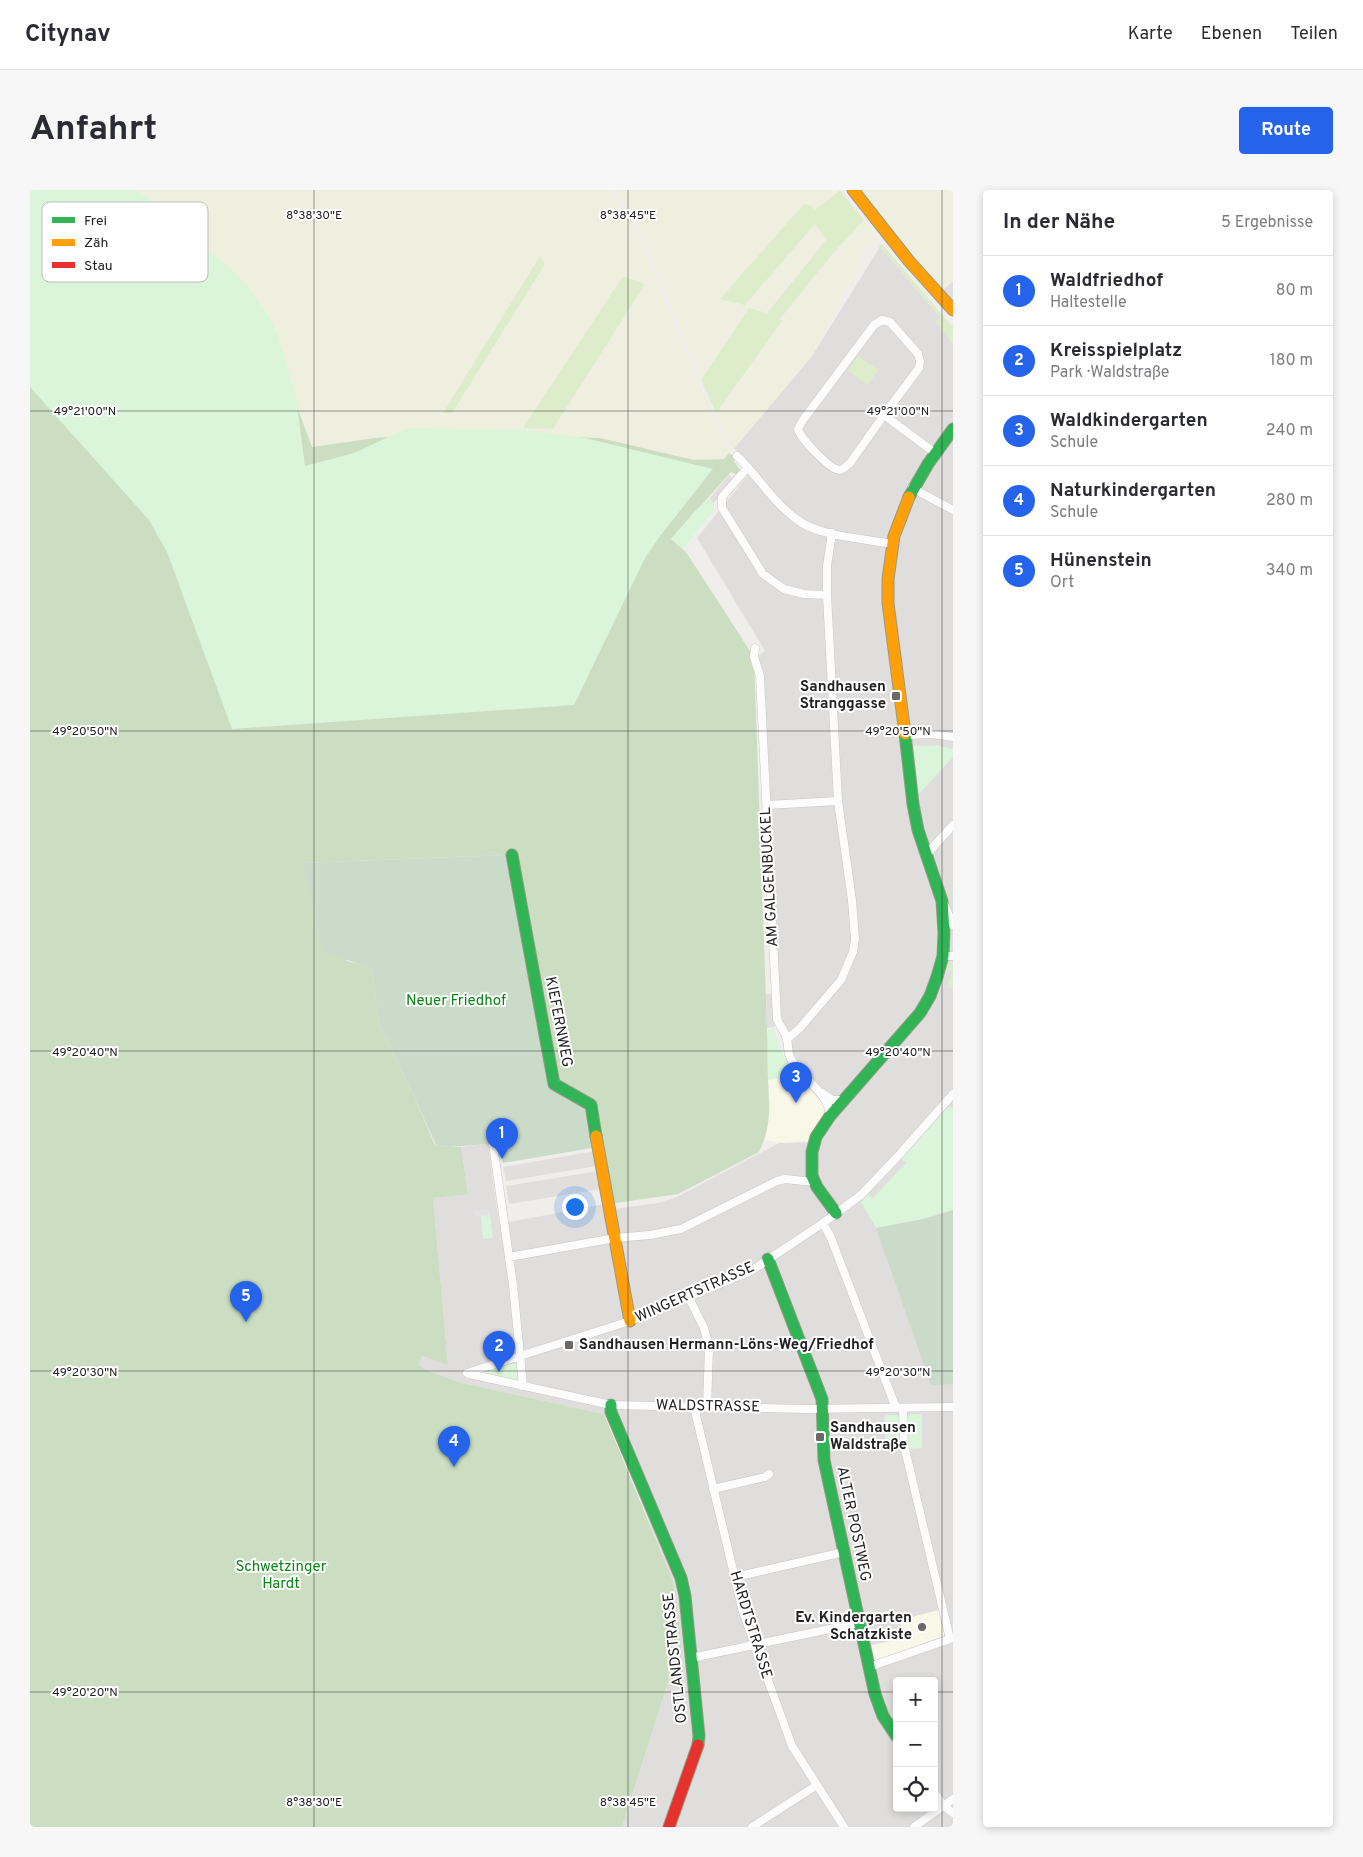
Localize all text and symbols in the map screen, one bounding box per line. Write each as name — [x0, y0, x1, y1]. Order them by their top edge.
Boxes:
text: Citynav — [25, 20, 111, 50]
text: Karte — [1128, 23, 1173, 46]
text: Ebenen — [1201, 23, 1262, 46]
text: Teilen — [1290, 23, 1338, 46]
button: Route — [1239, 107, 1333, 154]
text: Anfahrt — [30, 108, 157, 152]
legend — [42, 202, 208, 282]
text: 8°38'30"E — [286, 208, 342, 224]
text: 8°38'45"E — [600, 208, 656, 224]
text: In der Nähe — [1003, 209, 1115, 236]
text: Frei — [84, 213, 107, 230]
text: 5 Ergebnisse — [1221, 213, 1313, 233]
text: Zäh — [84, 235, 108, 252]
text: Stau — [84, 258, 113, 275]
text: Waldfriedhof — [1050, 269, 1163, 293]
text: 1 — [1016, 281, 1022, 301]
text: 80 m — [1276, 281, 1313, 301]
text: Haltestelle — [1050, 293, 1127, 313]
text: Kreisspielplatz — [1050, 339, 1182, 363]
text: 2 — [1014, 351, 1024, 371]
text: 180 m — [1270, 351, 1313, 371]
text: Park · Waldstraße — [1050, 363, 1169, 383]
text: 49°21'00"N — [54, 404, 116, 420]
text: 49°21'00"N — [867, 404, 929, 420]
text: Waldkindergarten — [1050, 409, 1208, 433]
text: 3 — [1014, 421, 1024, 441]
text: 240 m — [1266, 421, 1313, 441]
text: Schule — [1050, 433, 1098, 453]
text: Naturkindergarten — [1050, 479, 1216, 503]
text: 4 — [1014, 491, 1024, 511]
text: 280 m — [1266, 491, 1313, 511]
text: Schule — [1050, 503, 1098, 523]
text: Hünenstein — [1050, 549, 1152, 573]
text: 5 — [1014, 561, 1024, 581]
text: 340 m — [1266, 561, 1313, 581]
text: Ort — [1050, 573, 1074, 593]
place label: Sandhausen Stranggasse — [800, 678, 886, 714]
marker: Sandhausen Stranggasse — [890, 690, 902, 702]
text: 49°20'50"N — [52, 724, 118, 740]
text: 49°20'50"N — [865, 724, 931, 740]
street label: AM GALGENBUCKEL — [757, 807, 783, 947]
street label: KIEFERNWEG — [540, 975, 576, 1069]
park label: Neuer Friedhof — [406, 992, 506, 1011]
text: 49°20'40"N — [52, 1045, 118, 1061]
text: 49°20'40"N — [865, 1045, 931, 1061]
pin: 3 — [780, 1062, 812, 1103]
pin: 1 — [486, 1118, 518, 1159]
your location — [562, 1194, 588, 1220]
street label: WINGERTSTRASSE — [632, 1258, 758, 1328]
pin: 5 — [230, 1281, 262, 1322]
pin: 2 — [483, 1331, 515, 1372]
place label: Sandhausen Hermann-Löns-Weg/Friedhof — [579, 1336, 874, 1355]
marker: Sandhausen Hermann-Löns-Weg/Friedhof — [563, 1339, 575, 1351]
text: 49°20'30"N — [52, 1365, 118, 1381]
text: 49°20'30"N — [865, 1365, 931, 1381]
street label: WALDSTRASSE — [656, 1397, 760, 1417]
place label: Sandhausen Waldstraße — [830, 1419, 916, 1455]
pin: 4 — [438, 1426, 470, 1467]
marker: Sandhausen Waldstraße — [814, 1431, 826, 1443]
street label: ALTER POSTWEG — [832, 1465, 874, 1583]
park label: Schwetzinger Hardt — [235, 1558, 327, 1594]
street label: HARDTSTRASSE — [725, 1569, 775, 1681]
street label: OSTLANDSTRASSE — [660, 1592, 692, 1724]
place label: Ev. Kindergarten Schatzkiste — [795, 1609, 912, 1645]
marker: Ev. Kindergarten Schatzkiste — [916, 1621, 928, 1633]
map controls — [893, 1677, 938, 1812]
button: + — [893, 1677, 938, 1722]
text: 49°20'20"N — [52, 1685, 118, 1701]
button: − — [893, 1722, 938, 1767]
button: locate — [893, 1767, 938, 1812]
text: 8°38'30"E — [286, 1795, 342, 1811]
text: 8°38'45"E — [600, 1795, 656, 1811]

